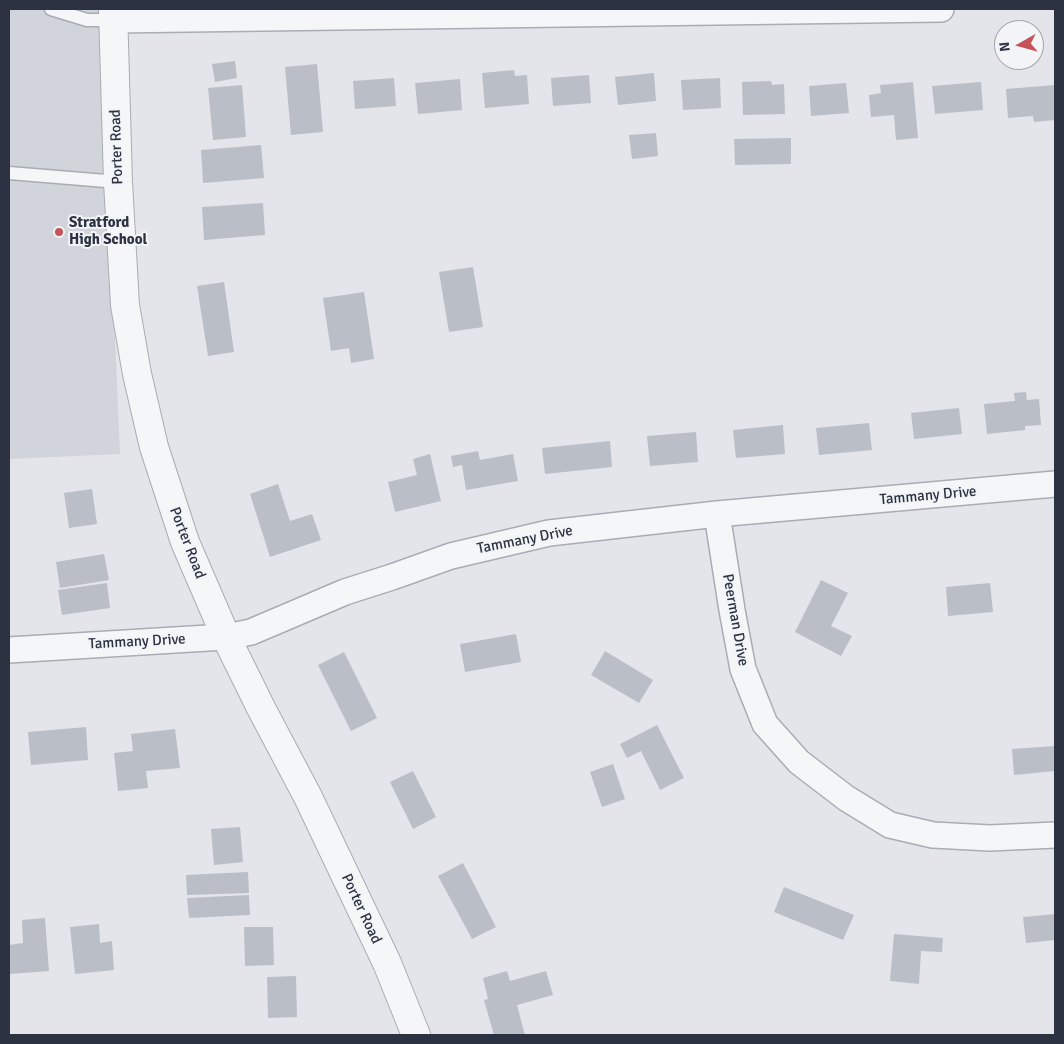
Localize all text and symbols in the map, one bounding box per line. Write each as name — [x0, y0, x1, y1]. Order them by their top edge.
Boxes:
north arrow — [994, 20, 1044, 70]
text: N — [996, 41, 1014, 53]
street label: Porter Road — [107, 109, 127, 185]
place label: Stratford High School — [69, 214, 147, 249]
marker: Stratford High School — [53, 226, 65, 238]
street label: Tammany Drive — [879, 483, 977, 509]
street label: Porter Road — [165, 505, 209, 581]
street label: Tammany Drive — [476, 522, 574, 558]
street label: Peerman Drive — [718, 573, 752, 667]
street label: Tammany Drive — [88, 630, 186, 654]
street label: Porter Road — [337, 871, 385, 947]

